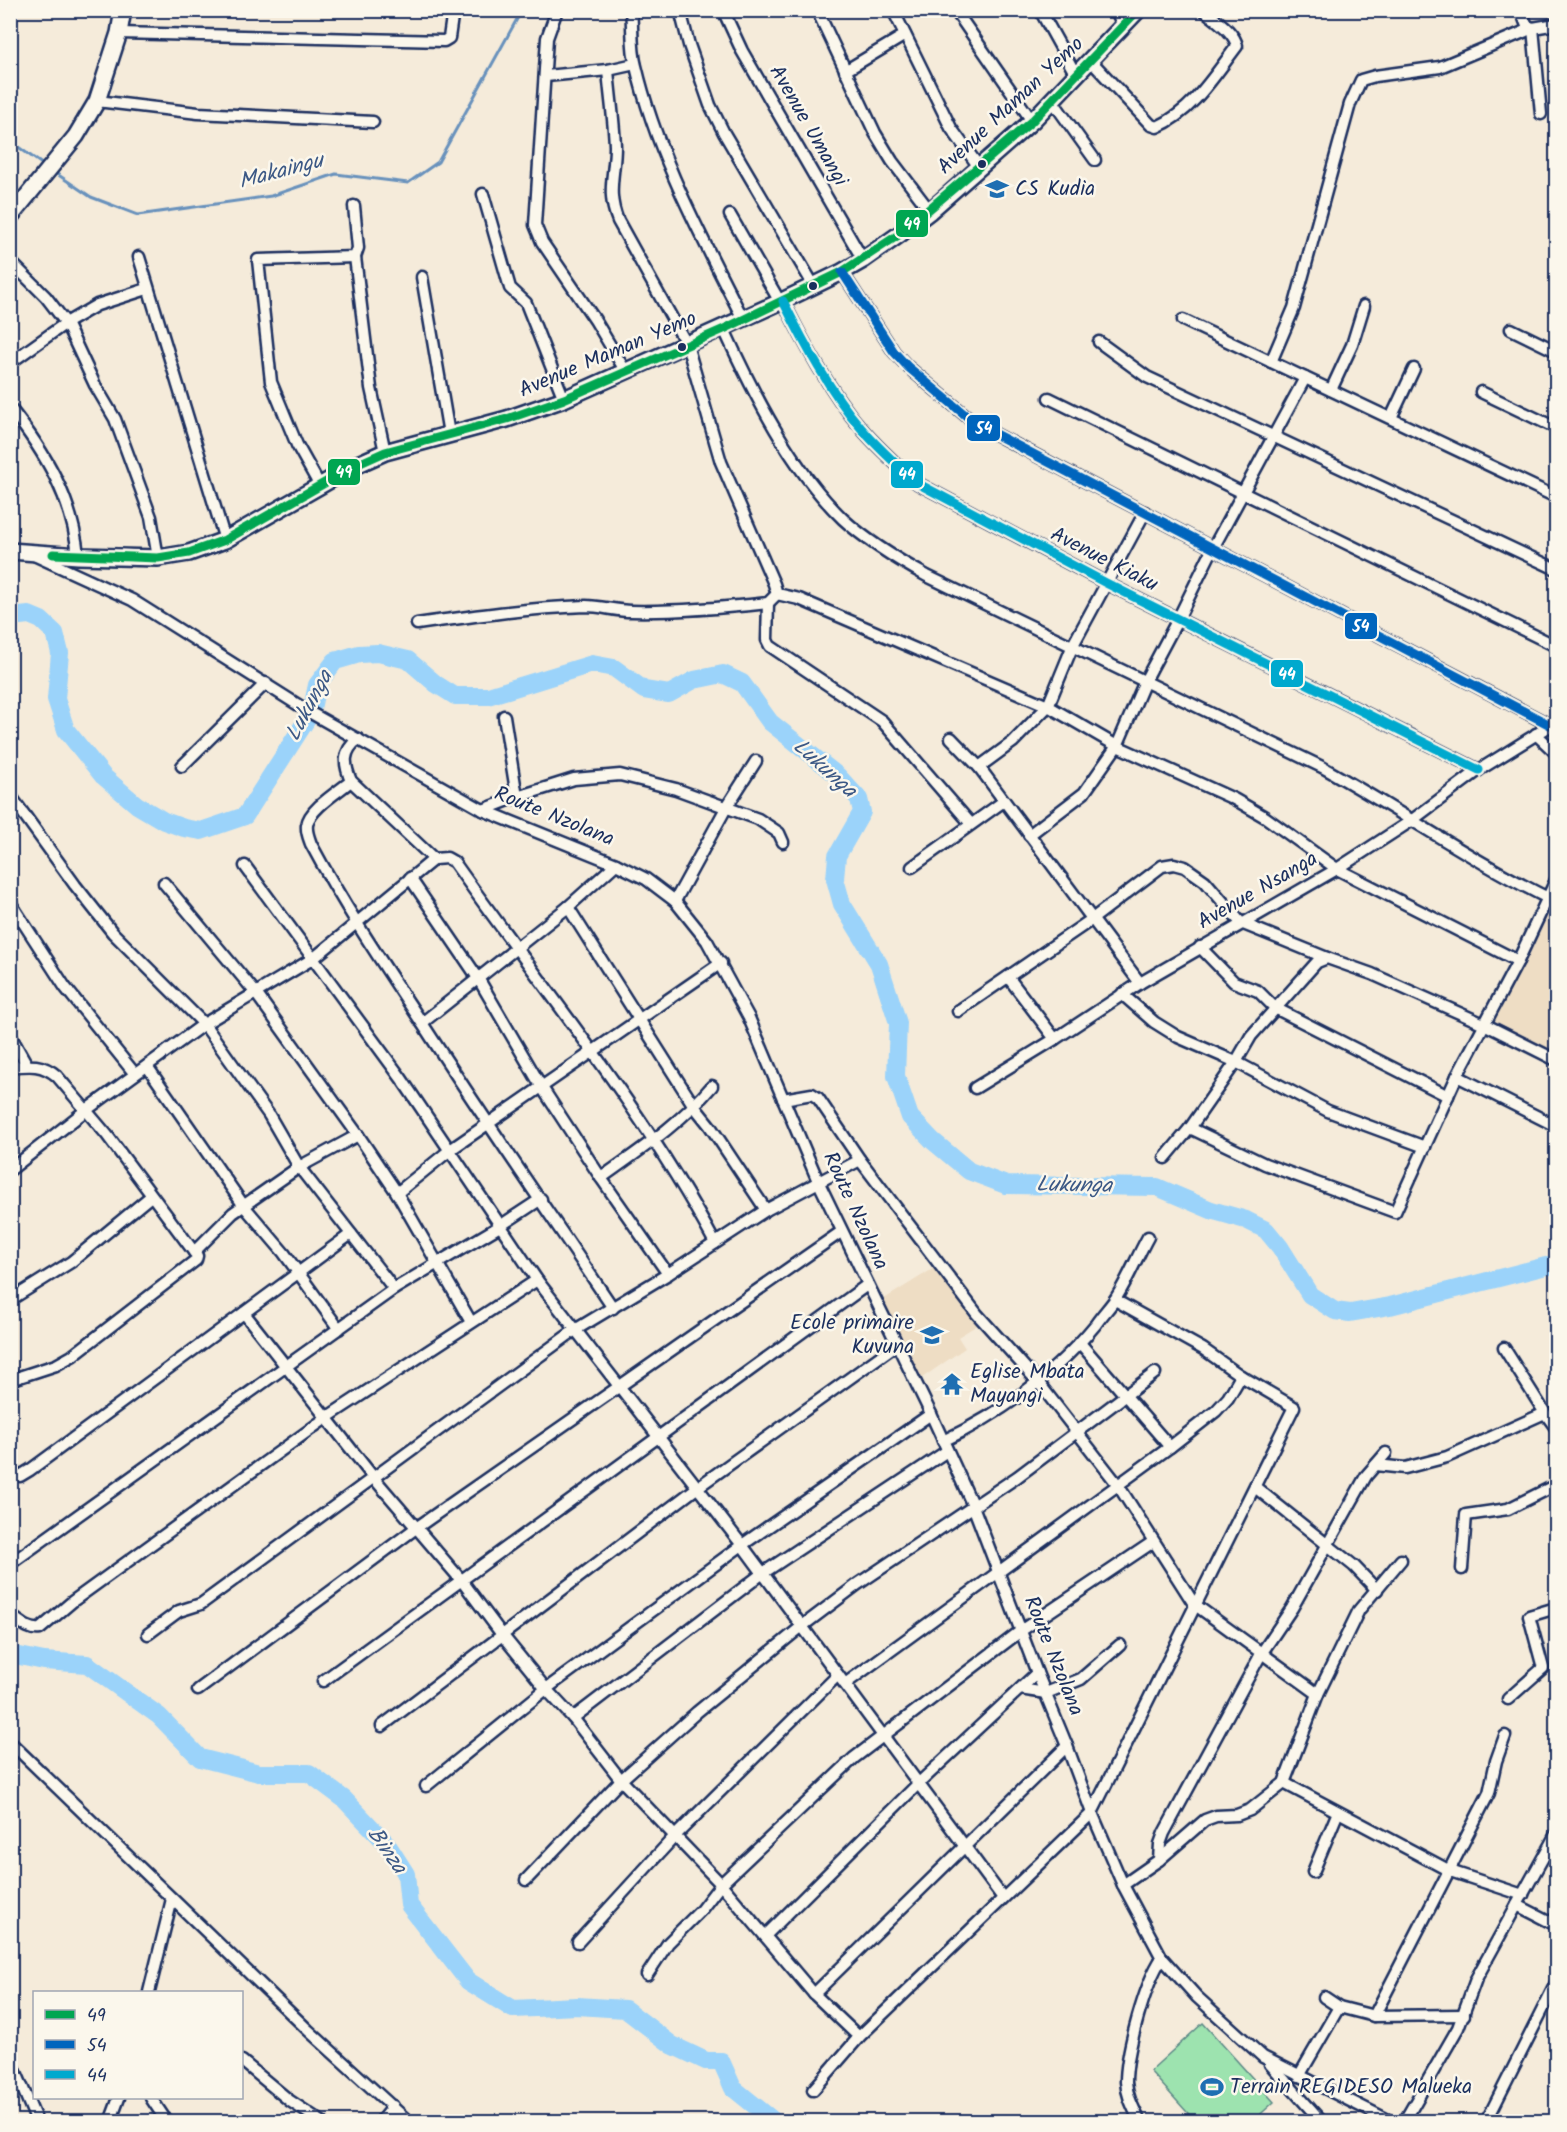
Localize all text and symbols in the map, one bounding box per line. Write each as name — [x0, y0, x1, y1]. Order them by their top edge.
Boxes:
street label: Avenue Maman Yemo — [930, 29, 1092, 183]
street label: Avenue Umangi — [760, 59, 857, 194]
water label: Makaingu — [235, 143, 330, 200]
unlabelled marker — [976, 158, 988, 170]
place label: CS Kudia — [1015, 173, 1095, 206]
school or university icon: CS Kudia — [984, 176, 1010, 202]
line badge: 49 — [895, 209, 929, 238]
text: 49 — [904, 213, 920, 238]
unlabelled marker — [807, 280, 819, 292]
street label: Avenue Maman Yemo — [514, 303, 702, 407]
unlabelled marker — [676, 341, 688, 353]
line badge: 54 — [966, 414, 1001, 442]
text: 54 — [975, 417, 993, 442]
line badge: 49 — [327, 458, 361, 486]
line badge: 44 — [890, 460, 924, 489]
text: 49 — [336, 461, 352, 486]
text: 44 — [898, 463, 916, 488]
street label: Avenue Kiaku — [1044, 519, 1164, 601]
line badge: 54 — [1344, 612, 1378, 640]
text: 54 — [1352, 615, 1370, 640]
line badge: 44 — [1270, 659, 1304, 688]
water label: Lukunga — [277, 663, 344, 748]
text: 44 — [1278, 663, 1296, 688]
water label: Lukunga — [784, 731, 865, 809]
street label: Route Nzolana — [489, 778, 619, 856]
street label: Avenue Nsanga — [1192, 843, 1324, 939]
street label: Route Nzolana — [813, 1147, 897, 1275]
water label: Lukunga — [1036, 1168, 1114, 1204]
place label: Ecole primaire Kuvuna — [790, 1307, 915, 1364]
school or university icon: Ecole primaire Kuvuna — [919, 1322, 945, 1348]
place label: Eglise Mbata Mayangi — [970, 1356, 1085, 1413]
temple icon: Eglise Mbata Mayangi — [939, 1371, 965, 1397]
street label: Route Nzolana — [1014, 1591, 1092, 1721]
water label: Binza — [357, 1820, 416, 1883]
legend — [33, 1991, 243, 2099]
text: 49 — [87, 2002, 106, 2031]
text: 54 — [87, 2032, 107, 2061]
text: 44 — [87, 2062, 107, 2091]
place label: Terrain REGIDESO Malueka — [1230, 2071, 1472, 2104]
sports icon: Terrain REGIDESO Malueka — [1199, 2074, 1225, 2100]

